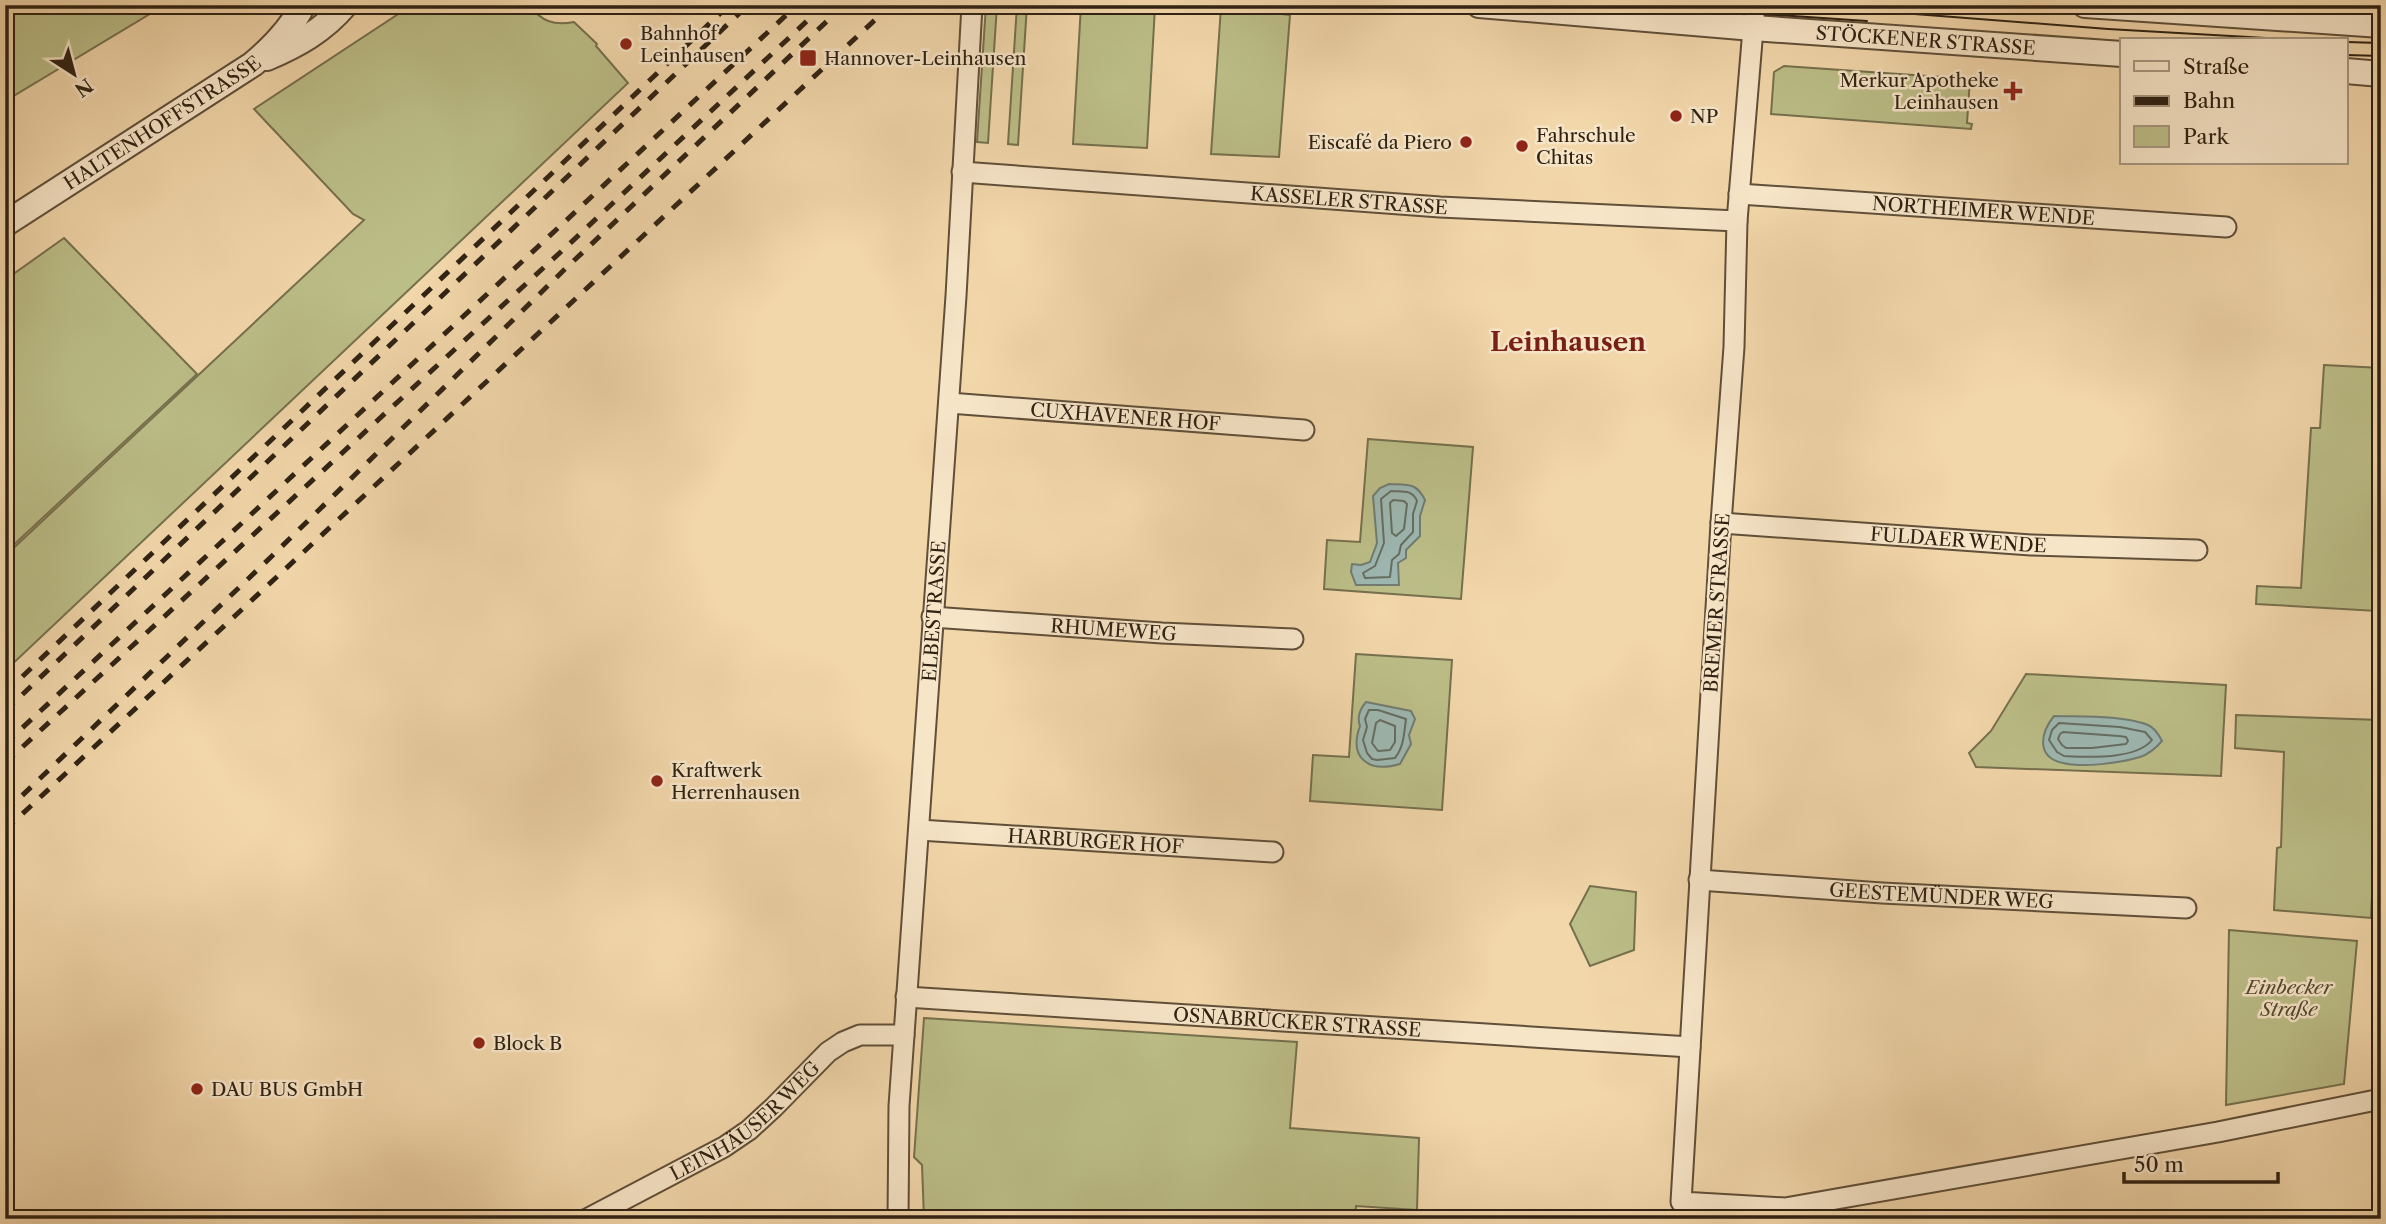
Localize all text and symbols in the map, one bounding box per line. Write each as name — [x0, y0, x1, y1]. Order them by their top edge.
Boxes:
street label: STÖCKENER STRASSE — [1815, 21, 2036, 59]
place label: Bahnhof Leinhausen — [640, 22, 745, 67]
marker: Bahnhof Leinhausen — [618, 36, 634, 52]
north arrow — [38, 38, 108, 108]
legend — [2120, 38, 2348, 164]
place label: Hannover-Leinhausen — [824, 47, 1027, 70]
marker: Hannover-Leinhausen — [798, 48, 818, 68]
street label: HALTENHOFFSTRASSE — [58, 50, 264, 194]
text: Straße — [2183, 54, 2249, 79]
place label: Merkur Apotheke Leinhausen — [1839, 69, 1999, 114]
marker: Merkur Apotheke Leinhausen — [2005, 83, 2021, 99]
text: Bahn — [2183, 88, 2235, 113]
place label: NP — [1690, 105, 1718, 128]
marker: NP — [1668, 108, 1684, 124]
place label: Fahrschule Chitas — [1536, 124, 1636, 169]
text: Park — [2183, 124, 2229, 149]
place label: Eiscafé da Piero — [1308, 131, 1452, 154]
marker: Eiscafé da Piero — [1458, 134, 1474, 150]
marker: Fahrschule Chitas — [1514, 138, 1530, 154]
street label: KASSELER STRASSE — [1249, 182, 1448, 219]
street label: NORTHEIMER WENDE — [1871, 192, 2096, 230]
district label: Leinhausen — [1490, 326, 1646, 358]
street label: CUXHAVENER HOF — [1029, 398, 1222, 435]
street label: BREMER STRASSE — [1699, 512, 1735, 694]
street label: FULDAER WENDE — [1869, 522, 2047, 557]
street label: ELBESTRASSE — [917, 540, 950, 683]
street label: RHUMEWEG — [1050, 614, 1177, 645]
place label: Kraftwerk Herrenhausen — [671, 759, 800, 804]
marker: Kraftwerk Herrenhausen — [649, 773, 665, 789]
street label: HARBURGER HOF — [1007, 824, 1184, 858]
street label: GEESTEMÜNDER WEG — [1828, 878, 2054, 913]
park label: Einbecker Straße — [2244, 976, 2333, 1021]
street label: OSNABRÜCKER STRASSE — [1172, 1003, 1422, 1041]
place label: Block B — [493, 1032, 562, 1055]
marker: Block B — [471, 1035, 487, 1051]
street label: LEINHÄUSER WEG — [666, 1056, 824, 1185]
place label: DAU BUS GmbH — [211, 1078, 363, 1101]
marker: DAU BUS GmbH — [189, 1081, 205, 1097]
scale bar — [2124, 1140, 2278, 1184]
text: 50 m — [2134, 1152, 2184, 1177]

